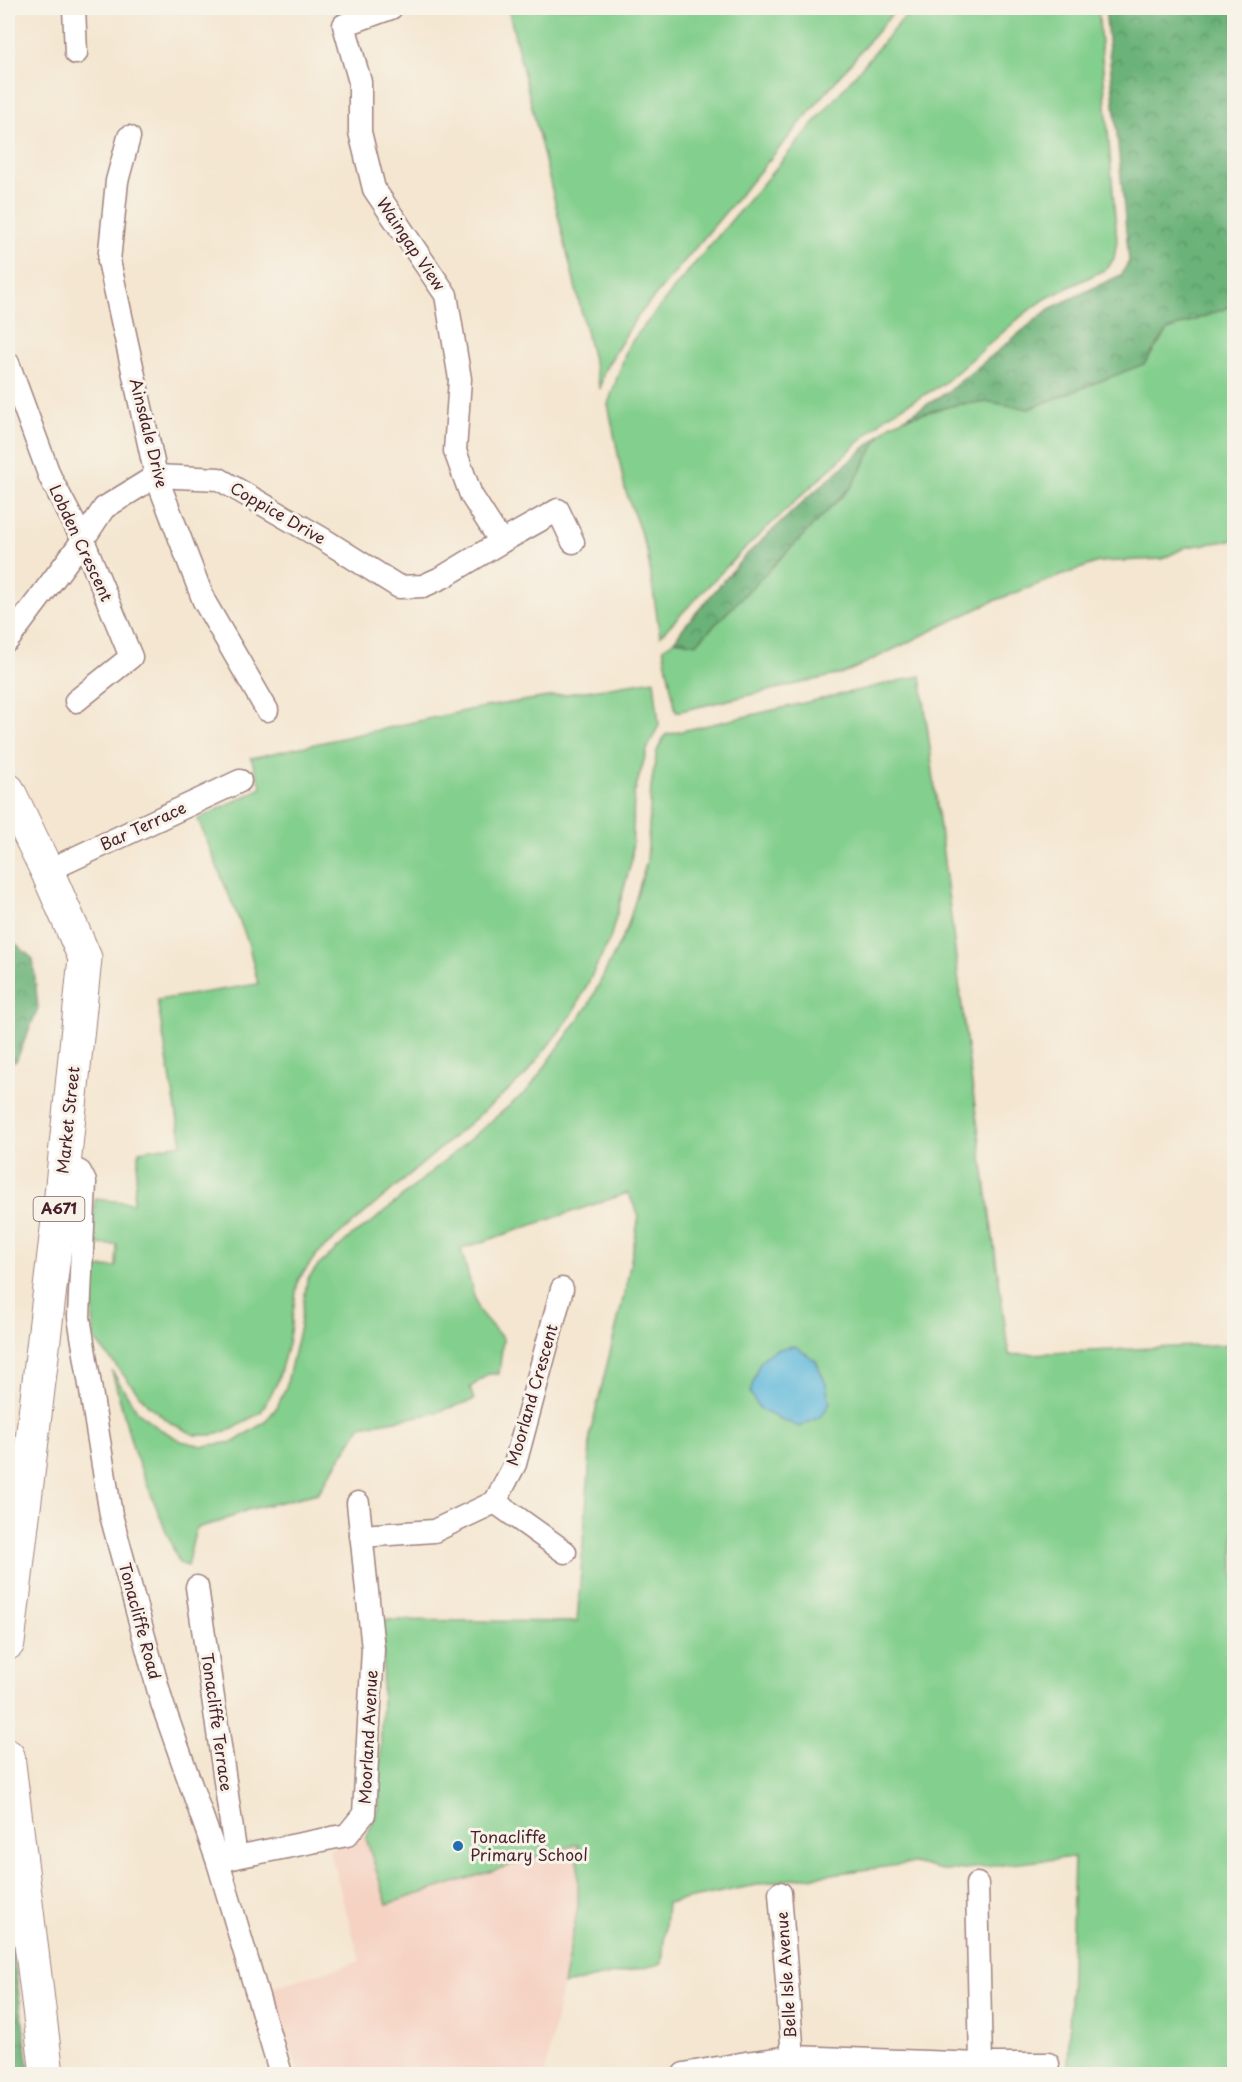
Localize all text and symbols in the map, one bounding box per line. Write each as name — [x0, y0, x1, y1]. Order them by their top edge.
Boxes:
street label: Waingap View — [372, 192, 452, 295]
street label: Ainsdale Drive — [125, 375, 175, 490]
street label: Coppice Drive — [226, 475, 331, 549]
street label: Lobden Crescent — [44, 480, 120, 605]
street label: Bar Terrace — [95, 795, 190, 856]
street label: Market Street — [49, 1065, 85, 1175]
road number: A671 — [34, 1197, 84, 1221]
street label: Moorland Crescent — [499, 1321, 563, 1468]
street label: Tonacliffe Road — [114, 1560, 168, 1682]
street label: Tonacliffe Terrace — [196, 1651, 240, 1793]
street label: Moorland Avenue — [352, 1669, 383, 1805]
place label: Tonacliffe Primary School — [470, 1824, 588, 1866]
marker: Tonacliffe Primary School — [451, 1839, 465, 1853]
street label: Belle Isle Avenue — [769, 1911, 801, 2039]

